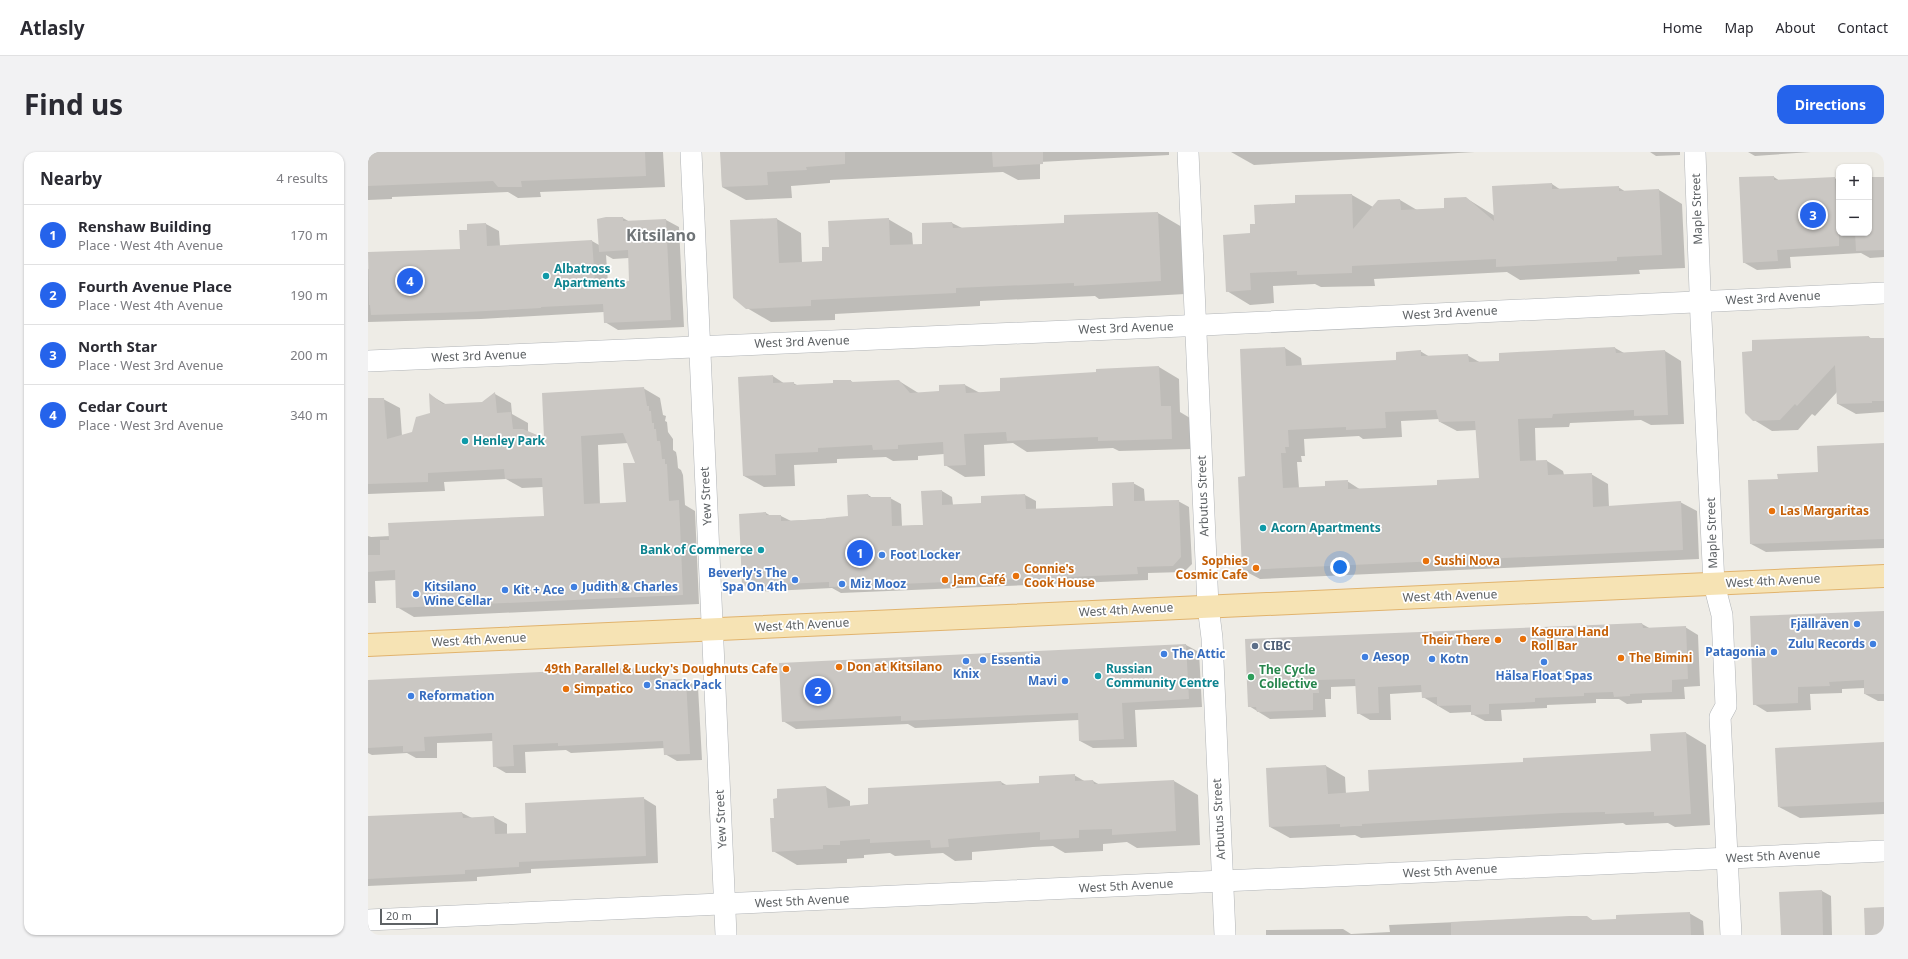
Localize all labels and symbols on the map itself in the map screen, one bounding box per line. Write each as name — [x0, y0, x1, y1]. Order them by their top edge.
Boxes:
street label: Maple Street — [1687, 172, 1706, 245]
pin: 3 — [1800, 200, 1826, 230]
district label: Kitsilano — [626, 224, 696, 246]
place label: Albatross Apartments — [554, 260, 626, 291]
pin: 4 — [397, 266, 423, 296]
marker: Albatross Apartments — [541, 271, 551, 281]
street label: West 3rd Avenue — [1725, 287, 1821, 308]
street label: West 3rd Avenue — [1402, 302, 1498, 323]
street label: West 3rd Avenue — [1078, 317, 1174, 338]
street label: West 3rd Avenue — [754, 331, 850, 352]
street label: West 3rd Avenue — [431, 345, 527, 366]
place label: Henley Park — [473, 432, 546, 449]
marker: Henley Park — [460, 436, 470, 446]
street label: Arbutus Street — [1193, 454, 1212, 537]
street label: Yew Street — [695, 466, 716, 526]
street label: Maple Street — [1702, 496, 1721, 569]
place label: Las Margaritas — [1780, 502, 1869, 519]
marker: Las Margaritas — [1767, 506, 1777, 516]
place label: Acorn Apartments — [1271, 519, 1381, 536]
marker: Acorn Apartments — [1258, 523, 1268, 533]
pin: 1 — [847, 538, 873, 568]
place label: Bank of Commerce — [640, 541, 753, 558]
marker: Bank of Commerce — [756, 545, 766, 555]
place label: Foot Locker — [890, 546, 961, 563]
marker: Foot Locker — [877, 550, 887, 560]
place label: Sophies Cosmic Cafe — [1175, 552, 1248, 583]
place label: Sushi Nova — [1434, 552, 1500, 569]
marker: Sushi Nova — [1421, 556, 1431, 566]
your location — [1330, 557, 1350, 577]
place label: Connie's Cook House — [1024, 560, 1095, 591]
marker: Sophies Cosmic Cafe — [1251, 563, 1261, 573]
place label: Beverly's The Spa On 4th — [708, 564, 787, 595]
street label: West 4th Avenue — [1725, 570, 1821, 591]
place label: Jam Café — [952, 571, 1006, 588]
marker: Connie's Cook House — [1011, 571, 1021, 581]
marker: Beverly's The Spa On 4th — [790, 575, 800, 585]
place label: Miz Mooz — [850, 575, 906, 592]
marker: Jam Café — [940, 575, 950, 585]
place label: Kitsilano Wine Cellar — [424, 578, 492, 609]
place label: Judith & Charles — [581, 578, 678, 595]
marker: Miz Mooz — [837, 579, 847, 589]
place label: Kit + Ace — [513, 581, 565, 598]
marker: Judith & Charles — [569, 582, 579, 592]
marker: Kit + Ace — [500, 585, 510, 595]
street label: West 4th Avenue — [1402, 585, 1498, 606]
marker: Kitsilano Wine Cellar — [411, 589, 421, 599]
street label: West 4th Avenue — [1078, 599, 1174, 620]
street label: West 4th Avenue — [754, 614, 850, 635]
place label: Fjällräven — [1790, 615, 1849, 632]
marker: Fjällräven — [1852, 619, 1862, 629]
place label: Kagura Hand Roll Bar — [1531, 623, 1609, 654]
street label: West 4th Avenue — [431, 629, 527, 650]
place label: Their There — [1422, 631, 1490, 648]
marker: Kagura Hand Roll Bar — [1518, 634, 1528, 644]
marker: Their There — [1493, 635, 1503, 645]
place label: Zulu Records — [1788, 635, 1865, 652]
place label: CIBC — [1263, 637, 1291, 654]
marker: Zulu Records — [1868, 639, 1878, 649]
marker: CIBC — [1250, 641, 1260, 651]
place label: Patagonia — [1705, 643, 1766, 660]
place label: The Attic — [1172, 645, 1226, 662]
marker: Patagonia — [1769, 647, 1779, 657]
place label: Aesop — [1373, 648, 1410, 665]
marker: The Attic — [1159, 649, 1169, 659]
place label: The Bimini — [1629, 649, 1692, 666]
place label: Kotn — [1440, 650, 1468, 667]
place label: Essentia — [991, 651, 1041, 668]
marker: Aesop — [1360, 652, 1370, 662]
marker: The Bimini — [1616, 653, 1626, 663]
marker: Kotn — [1427, 654, 1437, 664]
marker: Essentia — [978, 655, 988, 665]
marker: Knix — [961, 656, 971, 666]
marker: Hälsa Float Spas — [1539, 657, 1549, 667]
place label: Don at Kitsilano — [847, 658, 942, 675]
place label: 49th Parallel & Lucky's Doughnuts Cafe — [544, 660, 778, 677]
place label: Russian Community Centre — [1106, 660, 1219, 691]
place label: The Cycle Collective — [1259, 661, 1318, 692]
marker: Don at Kitsilano — [834, 662, 844, 672]
marker: 49th Parallel & Lucky's Doughnuts Cafe — [781, 664, 791, 674]
place label: Knix — [953, 665, 979, 682]
place label: Hälsa Float Spas — [1496, 667, 1592, 684]
marker: Russian Community Centre — [1093, 671, 1103, 681]
place label: Mavi — [1028, 672, 1057, 689]
marker: The Cycle Collective — [1246, 672, 1256, 682]
place label: Snack Pack — [655, 676, 722, 693]
pin: 2 — [805, 676, 831, 706]
marker: Mavi — [1060, 676, 1070, 686]
place label: Simpatico — [574, 680, 633, 697]
marker: Snack Pack — [642, 680, 652, 690]
marker: Simpatico — [561, 684, 571, 694]
place label: Reformation — [419, 687, 495, 704]
marker: Reformation — [406, 691, 416, 701]
street label: Arbutus Street — [1208, 777, 1229, 860]
street label: Yew Street — [710, 789, 731, 849]
street label: West 5th Avenue — [1725, 845, 1821, 866]
street label: West 5th Avenue — [1402, 860, 1498, 881]
street label: West 5th Avenue — [1078, 875, 1174, 896]
street label: West 5th Avenue — [754, 890, 850, 911]
scale bar — [380, 907, 438, 926]

